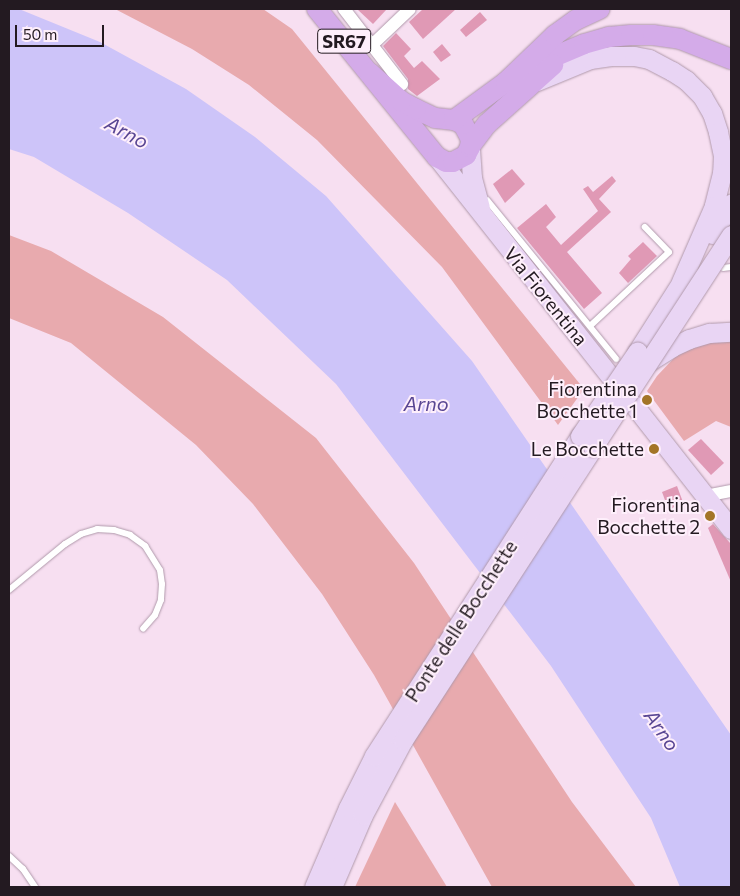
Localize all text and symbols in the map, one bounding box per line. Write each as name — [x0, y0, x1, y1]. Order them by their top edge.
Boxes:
scale bar — [18, 15, 106, 47]
text: 50 m — [23, 25, 57, 43]
road number: SR67 — [316, 26, 372, 56]
water label: Arno — [101, 111, 153, 153]
street label: Via Fiorentina — [499, 242, 593, 350]
place label: Fiorentina Bocchette 1 — [537, 378, 637, 422]
water label: Arno — [403, 391, 449, 415]
marker: Fiorentina Bocchette 1 — [641, 394, 653, 406]
place label: Le Bocchette — [531, 438, 644, 460]
marker: Le Bocchette — [648, 443, 660, 455]
place label: Fiorentina Bocchette 2 — [597, 494, 700, 538]
marker: Fiorentina Bocchette 2 — [704, 510, 716, 522]
street label: Ponte delle Bocchette — [400, 536, 522, 706]
water label: Arno — [639, 705, 685, 755]

